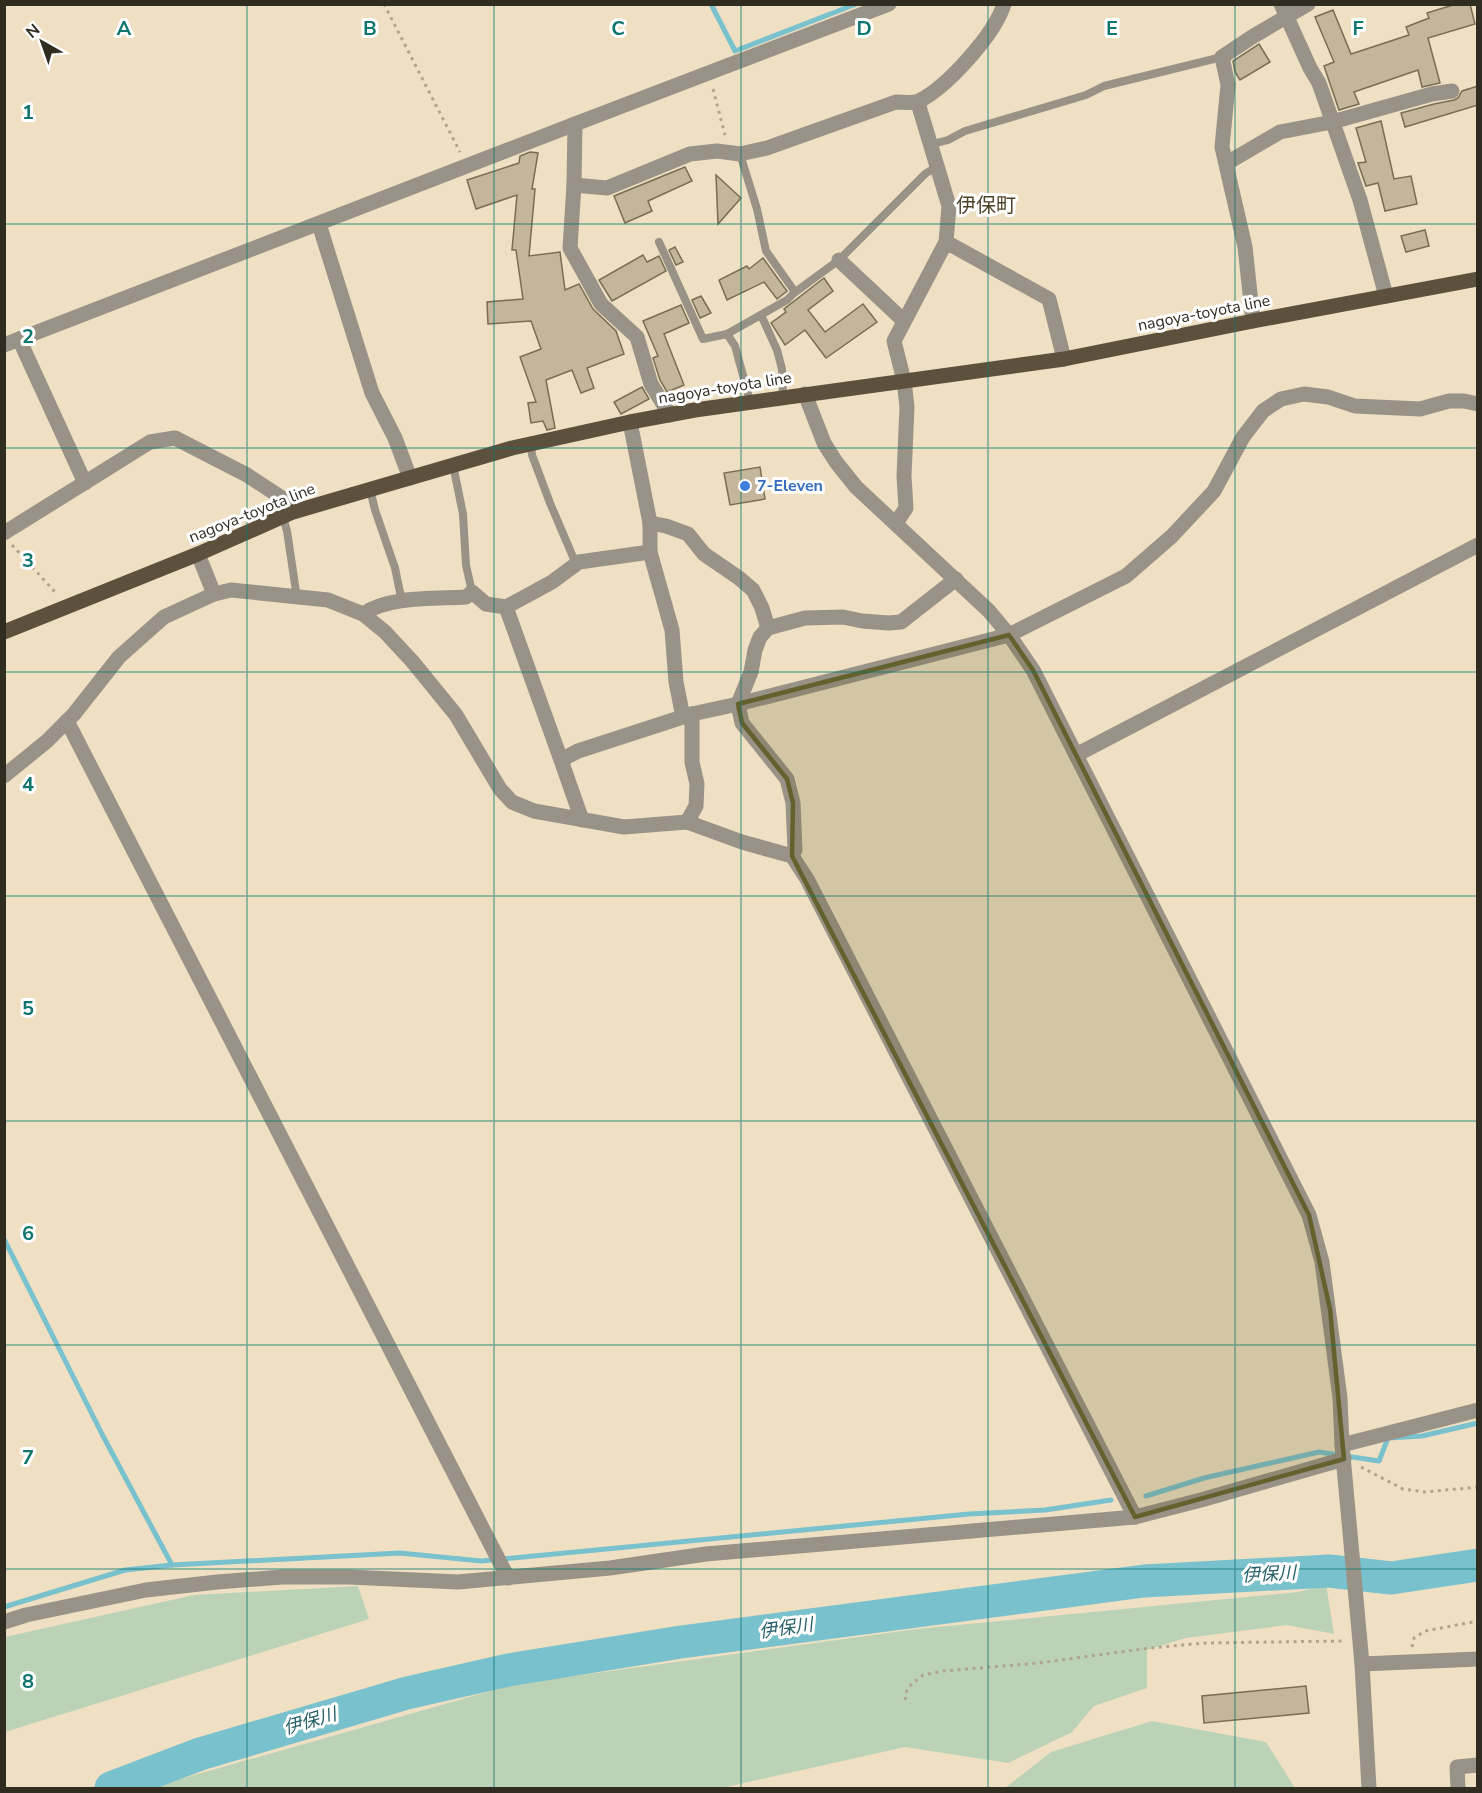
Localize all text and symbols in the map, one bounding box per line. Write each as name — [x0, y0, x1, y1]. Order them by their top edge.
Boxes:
north arrow — [12, 12, 72, 72]
text: A — [117, 15, 132, 42]
text: B — [363, 15, 377, 42]
text: C — [611, 15, 625, 42]
text: D — [856, 15, 872, 42]
text: E — [1106, 15, 1118, 42]
text: F — [1352, 15, 1364, 42]
text: N — [21, 19, 45, 44]
text: 1 — [22, 99, 34, 126]
district label: 伊保町 — [956, 192, 1016, 219]
street label: nagoya-toyota line — [1136, 289, 1272, 337]
text: 2 — [22, 323, 34, 350]
street label: nagoya-toyota line — [657, 367, 793, 409]
place label: 7-Eleven — [757, 475, 823, 497]
street label: nagoya-toyota line — [186, 478, 318, 548]
marker: 7-Eleven — [738, 479, 752, 493]
text: 3 — [22, 547, 34, 574]
text: 4 — [22, 771, 34, 798]
text: 5 — [22, 995, 34, 1022]
text: 6 — [22, 1220, 34, 1247]
text: 7 — [22, 1444, 34, 1471]
water label: 伊保川 — [1241, 1560, 1299, 1587]
water label: 伊保川 — [758, 1612, 816, 1644]
text: 8 — [22, 1668, 34, 1695]
water label: 伊保川 — [281, 1701, 341, 1740]

